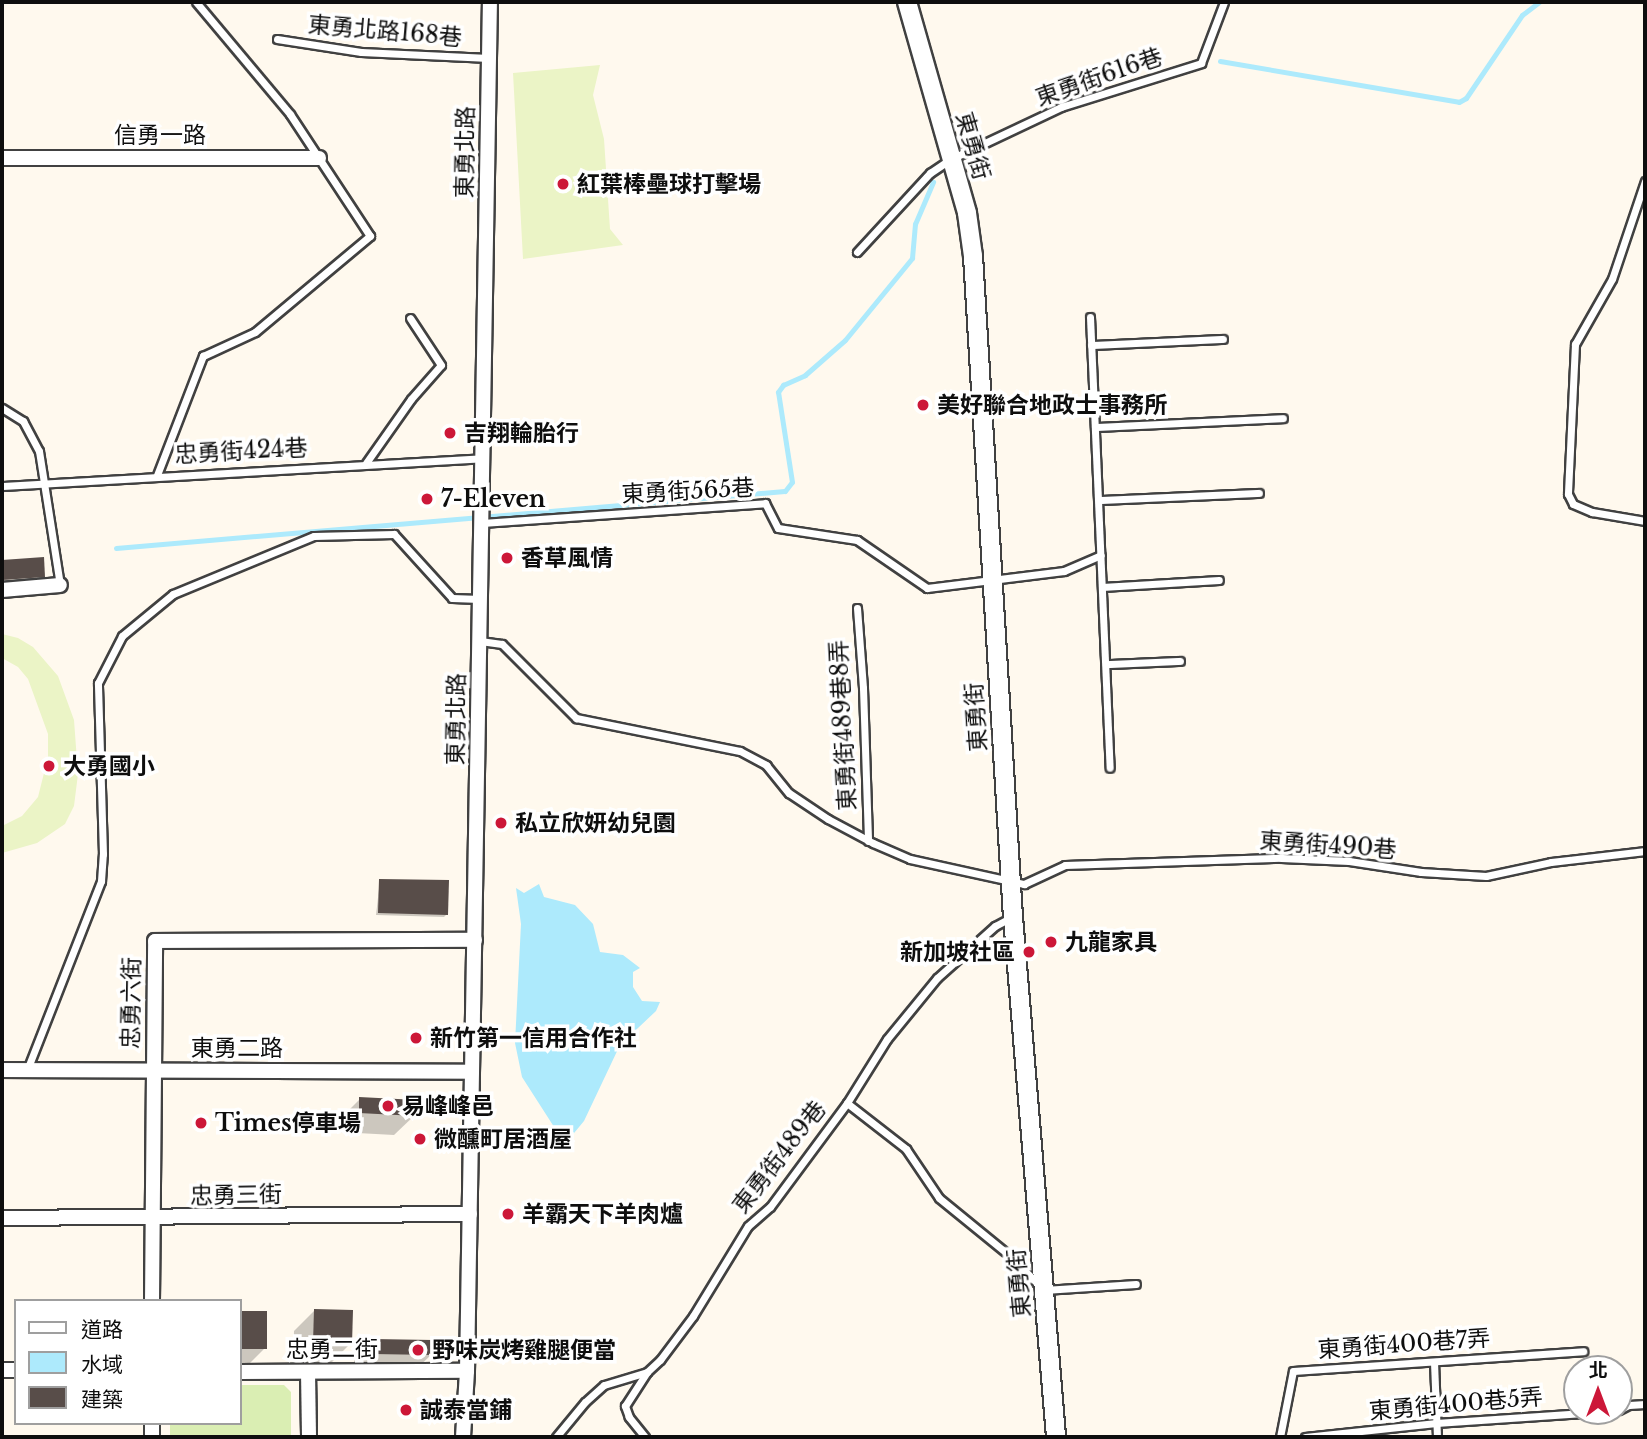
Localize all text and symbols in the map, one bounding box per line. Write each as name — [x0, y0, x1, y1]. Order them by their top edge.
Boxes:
street label: 東勇北路168巷 — [307, 11, 463, 51]
street label: 東勇街616巷 — [1032, 42, 1166, 112]
street label: 東勇北路 — [450, 106, 480, 198]
street label: 東勇街 — [950, 109, 996, 183]
street label: 信勇一路 — [114, 121, 206, 149]
place label: 紅葉棒壘球打擊場 — [577, 170, 761, 198]
marker: 紅葉棒壘球打擊場 — [555, 176, 571, 192]
place label: 美好聯合地政士事務所 — [937, 391, 1167, 419]
marker: 美好聯合地政士事務所 — [915, 397, 931, 413]
place label: 吉翔輪胎行 — [464, 419, 579, 447]
marker: 吉翔輪胎行 — [442, 425, 458, 441]
street label: 忠勇街424巷 — [174, 434, 308, 468]
street label: 東勇街565巷 — [621, 474, 755, 508]
place label: 7-Eleven — [441, 485, 546, 513]
marker: 7-Eleven — [419, 491, 435, 507]
place label: 香草風情 — [521, 544, 613, 572]
marker: 香草風情 — [499, 550, 515, 566]
street label: 東勇街489巷8弄 — [825, 639, 861, 811]
street label: 東勇北路 — [441, 673, 471, 765]
street label: 東勇街 — [960, 682, 992, 752]
place label: 大勇國小 — [63, 752, 155, 780]
marker: 大勇國小 — [41, 758, 57, 774]
place label: 私立欣妍幼兒園 — [515, 809, 676, 837]
marker: 私立欣妍幼兒園 — [493, 815, 509, 831]
street label: 東勇街490巷 — [1259, 826, 1397, 864]
place label: 九龍家具 — [1065, 928, 1157, 956]
marker: 九龍家具 — [1043, 934, 1059, 950]
place label: 新加坡社區 — [900, 938, 1015, 966]
marker: 新加坡社區 — [1021, 944, 1037, 960]
street label: 忠勇六街 — [116, 957, 146, 1049]
place label: 新竹第一信用合作社 — [430, 1024, 637, 1052]
marker: 新竹第一信用合作社 — [408, 1030, 424, 1046]
street label: 東勇二路 — [191, 1034, 283, 1062]
place label: 易峰峰邑 — [402, 1092, 494, 1120]
street label: 東勇街489巷 — [727, 1096, 831, 1218]
marker: 易峰峰邑 — [380, 1098, 396, 1114]
place label: Times停車場 — [215, 1109, 361, 1137]
marker: Times停車場 — [193, 1115, 209, 1131]
place label: 微醺町居酒屋 — [434, 1125, 572, 1153]
marker: 微醺町居酒屋 — [412, 1131, 428, 1147]
street label: 忠勇三街 — [190, 1180, 282, 1210]
place label: 羊霸天下羊肉爐 — [522, 1200, 683, 1228]
marker: 羊霸天下羊肉爐 — [500, 1206, 516, 1222]
street label: 東勇街 — [1002, 1247, 1036, 1319]
legend — [14, 1299, 242, 1425]
text: 道路 — [81, 1317, 123, 1343]
street label: 東勇街400巷7弄 — [1317, 1324, 1491, 1364]
street label: 忠勇二街 — [286, 1335, 378, 1363]
place label: 野味炭烤雞腿便當 — [432, 1336, 616, 1364]
marker: 野味炭烤雞腿便當 — [410, 1342, 426, 1358]
text: 水域 — [81, 1352, 123, 1378]
north arrow — [1563, 1355, 1633, 1425]
text: 北 — [1588, 1359, 1608, 1382]
street label: 東勇街400巷5弄 — [1368, 1383, 1544, 1425]
text: 建築 — [81, 1387, 123, 1413]
place label: 誠泰當鋪 — [420, 1396, 512, 1424]
marker: 誠泰當鋪 — [398, 1402, 414, 1418]

